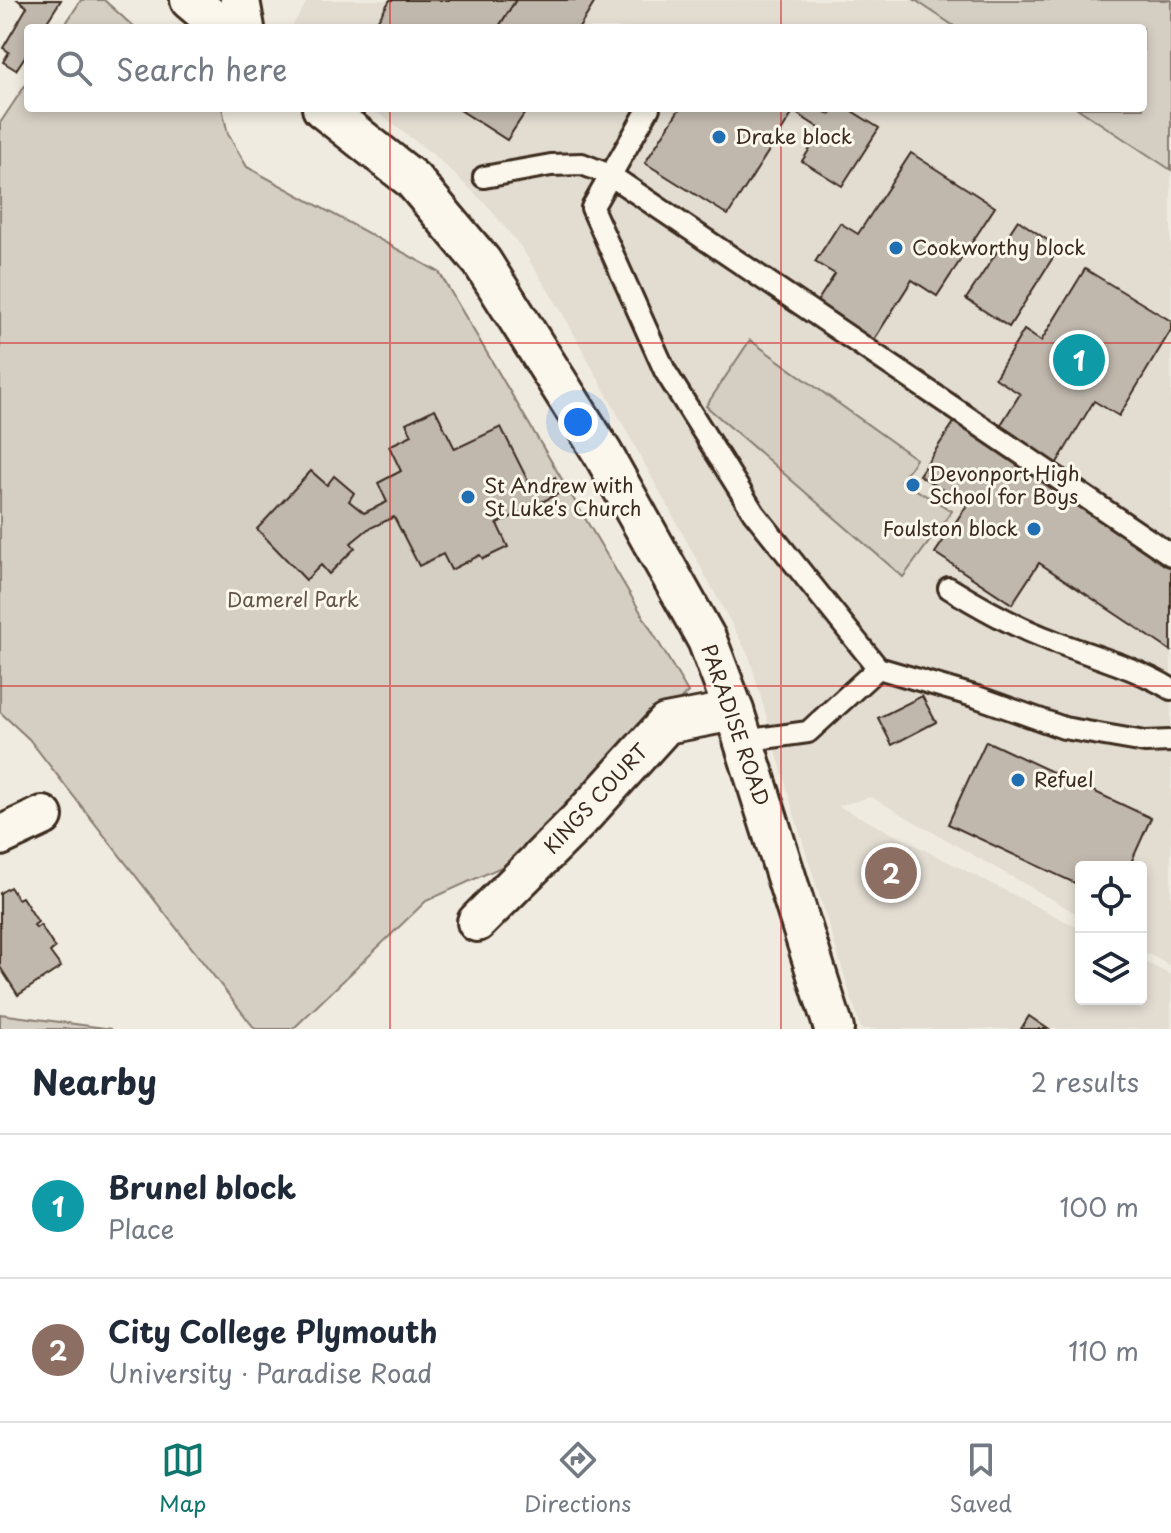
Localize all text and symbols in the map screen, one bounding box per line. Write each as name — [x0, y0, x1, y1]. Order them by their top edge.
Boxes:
search box — [24, 24, 1147, 112]
icon: search — [52, 46, 96, 90]
text: Search here — [116, 46, 288, 91]
place label: Drake block — [735, 121, 852, 151]
marker: Drake block — [710, 128, 728, 146]
place label: Cookworthy block — [912, 232, 1086, 262]
marker: Cookworthy block — [887, 239, 905, 257]
pin: 1 — [1053, 330, 1105, 390]
your location — [558, 402, 598, 442]
place label: Devonport High School for Boys — [929, 458, 1080, 511]
place label: St Andrew with St Luke's Church — [484, 470, 642, 523]
marker: Devonport High School for Boys — [904, 476, 922, 494]
marker: St Andrew with St Luke's Church — [459, 488, 477, 506]
place label: Foulston block — [882, 513, 1018, 543]
marker: Foulston block — [1025, 520, 1043, 538]
park label: Damerel Park — [227, 584, 359, 614]
street label: PARADISE ROAD — [694, 640, 778, 810]
street label: KINGS COURT — [536, 736, 655, 860]
place label: Refuel — [1034, 764, 1093, 794]
marker: Refuel — [1009, 771, 1027, 789]
pin: 2 — [865, 843, 917, 903]
map controls — [1075, 861, 1147, 1005]
button: locate — [1075, 861, 1147, 933]
button: layers — [1075, 933, 1147, 1005]
text: Nearby — [32, 1055, 157, 1107]
text: 2 results — [1031, 1062, 1139, 1101]
text: Brunel block — [108, 1164, 296, 1209]
text: 1 — [52, 1187, 64, 1226]
text: 100 m — [1059, 1187, 1139, 1226]
text: Place — [108, 1209, 174, 1248]
text: City College Plymouth — [108, 1308, 438, 1353]
text: 2 — [49, 1331, 67, 1370]
text: 110 m — [1068, 1331, 1139, 1370]
text: University · Paradise Road — [108, 1353, 433, 1392]
tab: Map — [159, 1438, 206, 1519]
tab: Directions — [524, 1438, 631, 1519]
tab: Saved — [949, 1438, 1012, 1519]

